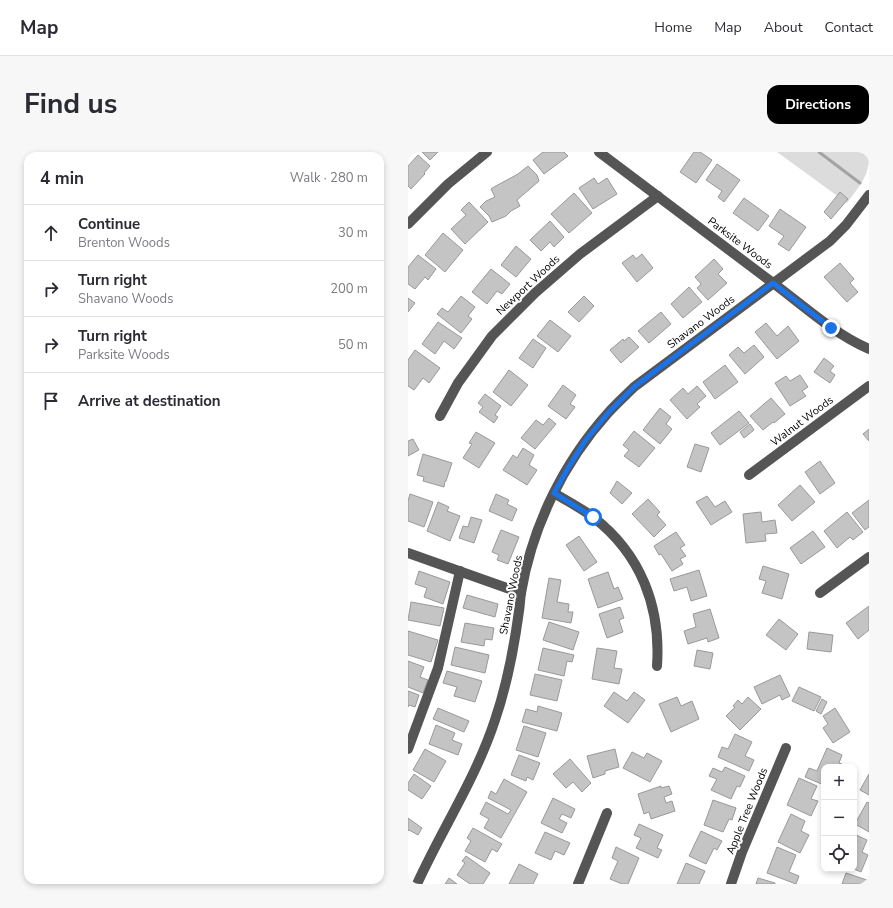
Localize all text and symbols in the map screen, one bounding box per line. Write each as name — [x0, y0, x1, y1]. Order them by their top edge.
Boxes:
text: Map — [20, 15, 58, 41]
text: Home — [654, 18, 692, 37]
text: Map — [714, 18, 742, 37]
text: About — [764, 18, 803, 37]
text: Contact — [825, 18, 873, 37]
text: Find us — [24, 85, 118, 123]
button: Directions — [767, 85, 869, 124]
text: 4 min — [40, 167, 84, 190]
text: Walk · 280 m — [290, 169, 368, 187]
text: Continue — [78, 214, 140, 234]
street label: Parksite Woods — [705, 214, 775, 272]
icon: ahead — [40, 222, 62, 244]
text: 30 m — [338, 224, 368, 242]
text: Brenton Woods — [78, 234, 170, 252]
street label: Newport Woods — [493, 252, 563, 318]
text: Turn right — [78, 270, 147, 290]
icon: right — [40, 278, 62, 300]
text: 200 m — [330, 280, 368, 298]
text: Shavano Woods — [78, 290, 173, 308]
street label: Shavano Woods — [664, 292, 738, 352]
route end — [822, 319, 840, 337]
text: Turn right — [78, 326, 147, 346]
icon: right — [40, 334, 62, 356]
text: 50 m — [338, 336, 368, 354]
text: Parksite Woods — [78, 346, 170, 364]
icon: arrive — [40, 390, 62, 412]
text: Arrive at destination — [78, 391, 221, 411]
street label: Walnut Woods — [768, 392, 836, 450]
route start — [584, 508, 602, 526]
street label: Shavano Woods — [496, 554, 526, 636]
map controls — [821, 764, 857, 872]
button: + — [821, 764, 857, 800]
street label: Apple Tree Woods — [723, 765, 771, 857]
button: − — [821, 800, 857, 836]
button: locate — [821, 836, 857, 872]

